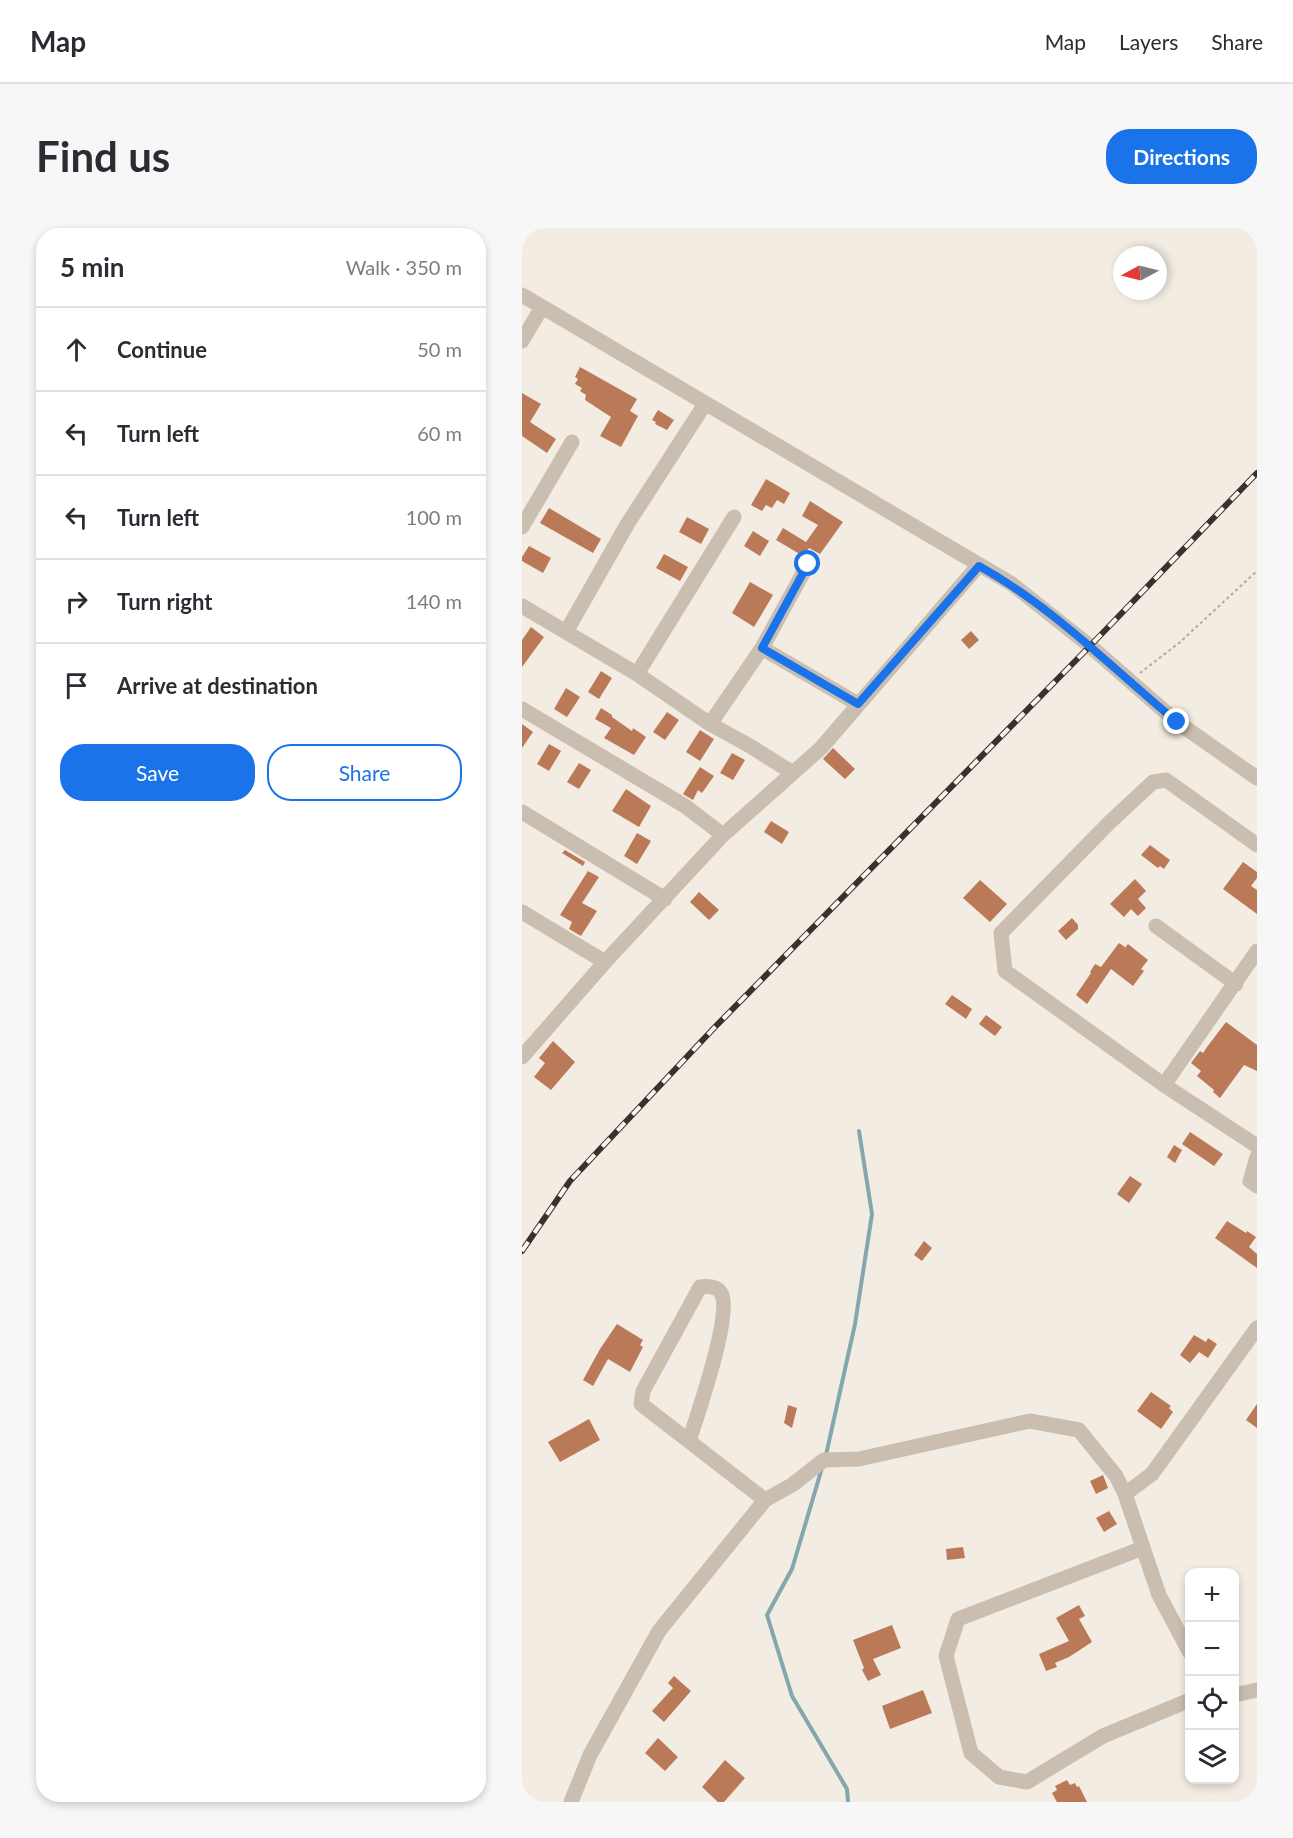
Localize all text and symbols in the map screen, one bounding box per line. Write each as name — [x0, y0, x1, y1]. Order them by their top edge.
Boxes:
text: Map — [30, 24, 86, 58]
text: Map — [1045, 29, 1086, 54]
text: Layers — [1119, 29, 1178, 54]
text: Share — [1211, 29, 1263, 54]
button: Directions — [1106, 129, 1257, 184]
text: Find us — [36, 131, 170, 181]
north arrow — [1113, 246, 1167, 300]
text: 5 min — [60, 251, 124, 283]
text: Walk · 350 m — [346, 255, 462, 279]
icon: ahead — [60, 333, 93, 366]
text: Continue — [117, 336, 207, 363]
text: 50 m — [417, 337, 462, 361]
icon: left — [60, 417, 93, 450]
text: Turn left — [117, 420, 199, 447]
text: 60 m — [417, 421, 462, 445]
icon: left — [60, 501, 93, 534]
text: Turn left — [117, 504, 199, 531]
text: 100 m — [406, 505, 462, 529]
route start — [794, 550, 820, 576]
icon: right — [60, 585, 93, 618]
text: Turn right — [117, 588, 212, 615]
text: 140 m — [406, 589, 462, 613]
icon: arrive — [60, 669, 93, 702]
text: Arrive at destination — [117, 672, 318, 699]
route end — [1163, 708, 1189, 734]
button: Save — [60, 744, 255, 801]
button: Share — [267, 744, 462, 801]
map controls — [1185, 1568, 1239, 1784]
button: + — [1185, 1568, 1239, 1622]
button: − — [1185, 1622, 1239, 1676]
button: locate — [1185, 1676, 1239, 1730]
button: layers — [1185, 1730, 1239, 1784]

